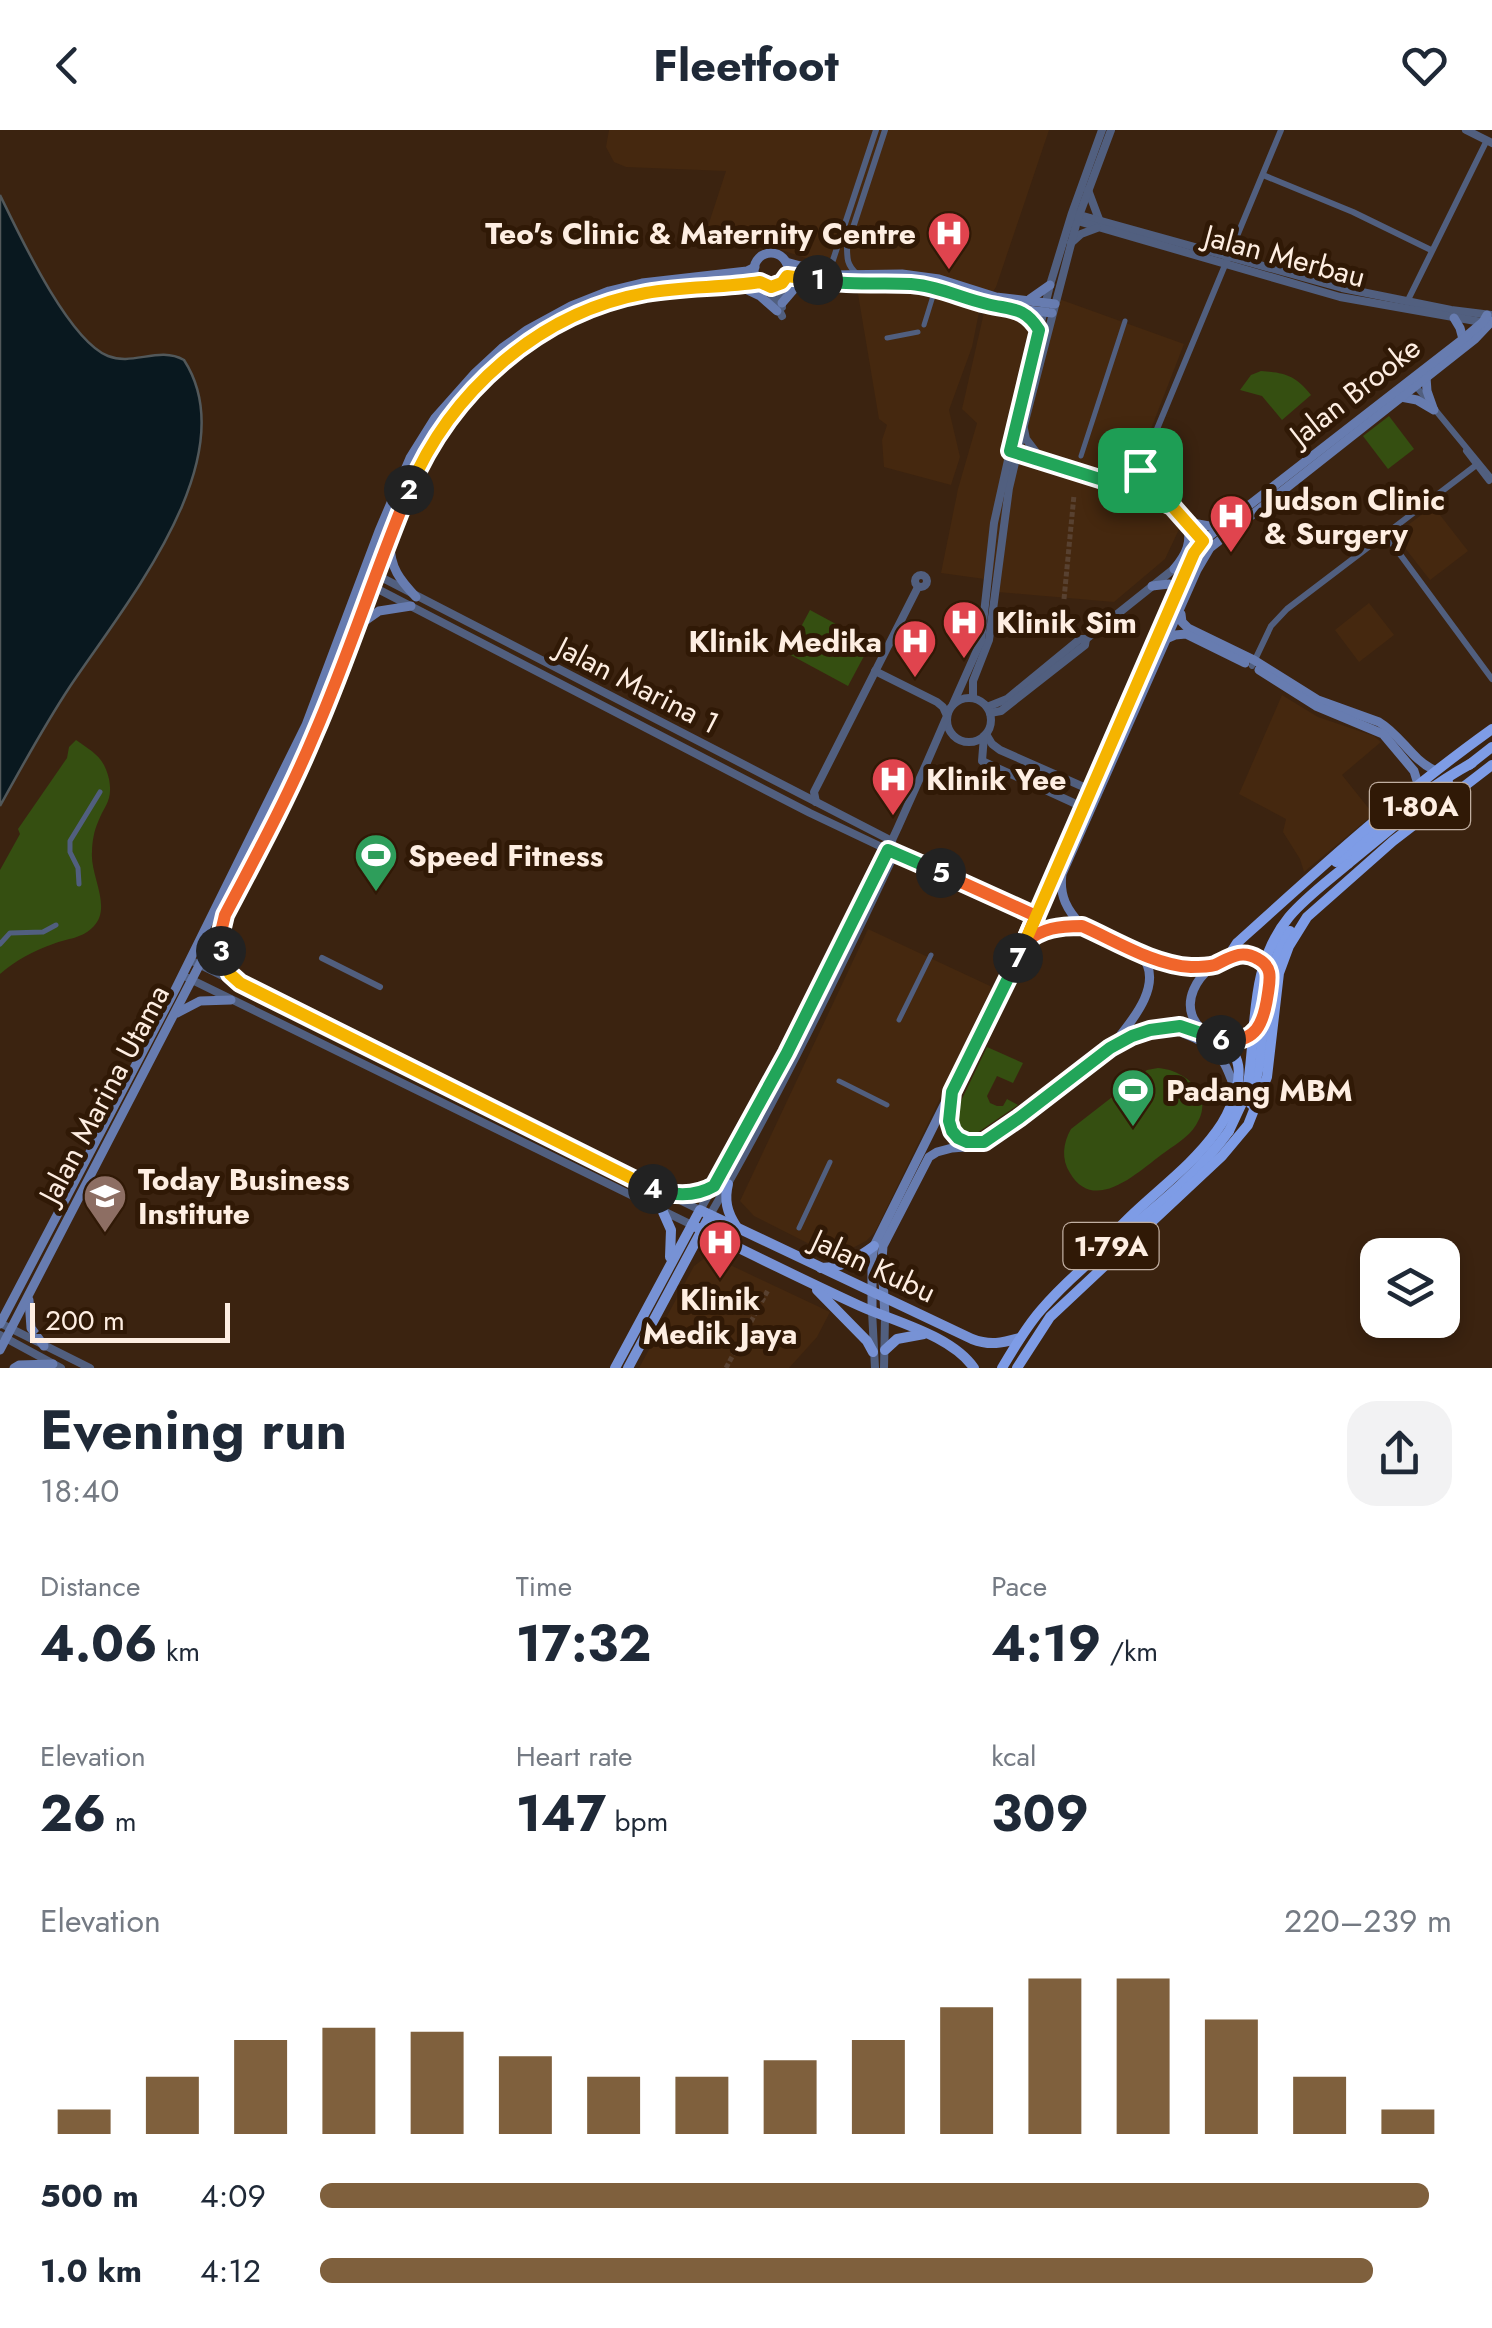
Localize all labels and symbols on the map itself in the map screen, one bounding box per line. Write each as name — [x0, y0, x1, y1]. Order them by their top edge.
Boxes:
hospital icon: Teo's Clinic & Maternity Centre — [926, 210, 972, 271]
place label: Teo's Clinic & Maternity Centre — [485, 212, 916, 255]
street label: Jalan Merbau — [1196, 213, 1370, 298]
pin: 1 — [793, 255, 843, 305]
street label: Jalan Brooke — [1277, 326, 1429, 458]
pin — [1098, 428, 1183, 513]
pin: 2 — [384, 465, 434, 515]
place label: Judson Clinic & Surgery — [1259, 478, 1445, 555]
hospital icon: Judson Clinic & Surgery — [1208, 493, 1254, 554]
hospital icon: Klinik Sim — [941, 599, 987, 660]
place label: Klinik Sim — [996, 601, 1137, 644]
hospital icon: Klinik Medika — [892, 618, 938, 679]
place label: Klinik Medika — [689, 620, 882, 663]
street label: Jalan Marina 1 — [546, 624, 727, 744]
hospital icon: Klinik Yee — [870, 756, 916, 817]
place label: Klinik Yee — [926, 758, 1066, 801]
road number: 1-80A — [1370, 783, 1470, 829]
sports icon: Speed Fitness — [353, 832, 399, 893]
place label: Speed Fitness — [408, 834, 603, 877]
pin: 5 — [916, 848, 966, 898]
pin: 3 — [196, 926, 246, 976]
pin: 7 — [993, 933, 1043, 983]
street label: Jalan Marina Utama — [26, 977, 180, 1214]
pin: 6 — [1196, 1015, 1246, 1065]
sports icon: Padang MBM — [1110, 1067, 1156, 1128]
place label: Padang MBM — [1166, 1069, 1353, 1112]
place label: Today Business Institute — [138, 1158, 350, 1235]
pin: 4 — [628, 1164, 678, 1214]
school or university icon: Today Business Institute — [82, 1173, 128, 1234]
street label: Jalan Kubu — [801, 1217, 943, 1313]
hospital icon: Klinik Medik Jaya — [697, 1219, 743, 1280]
road number: 1-79A — [1064, 1223, 1158, 1269]
place label: Klinik Medik Jaya — [643, 1278, 797, 1355]
scale bar — [30, 1298, 230, 1342]

